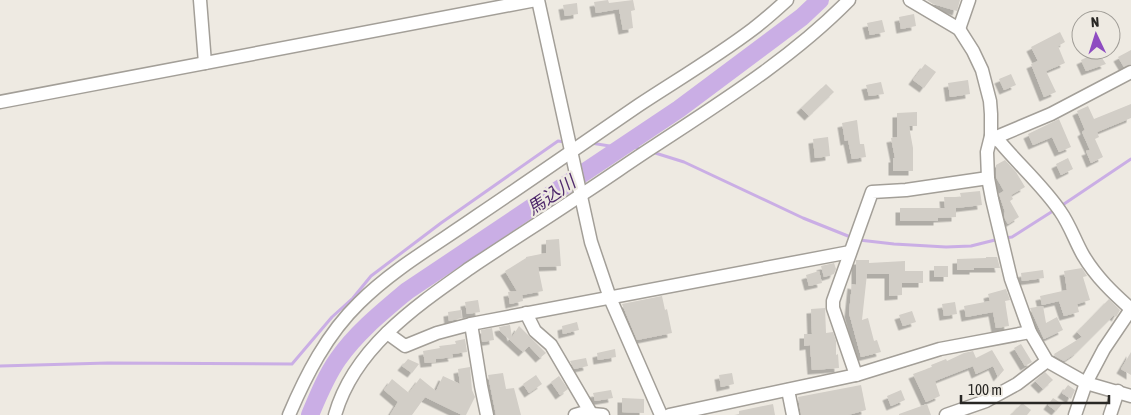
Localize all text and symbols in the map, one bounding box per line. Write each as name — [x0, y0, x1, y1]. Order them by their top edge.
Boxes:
north arrow — [1071, 10, 1121, 60]
text: N — [1090, 14, 1100, 30]
water label: 馬込川 — [523, 170, 581, 219]
scale bar — [961, 372, 1108, 404]
text: 100 m — [968, 381, 1002, 398]

